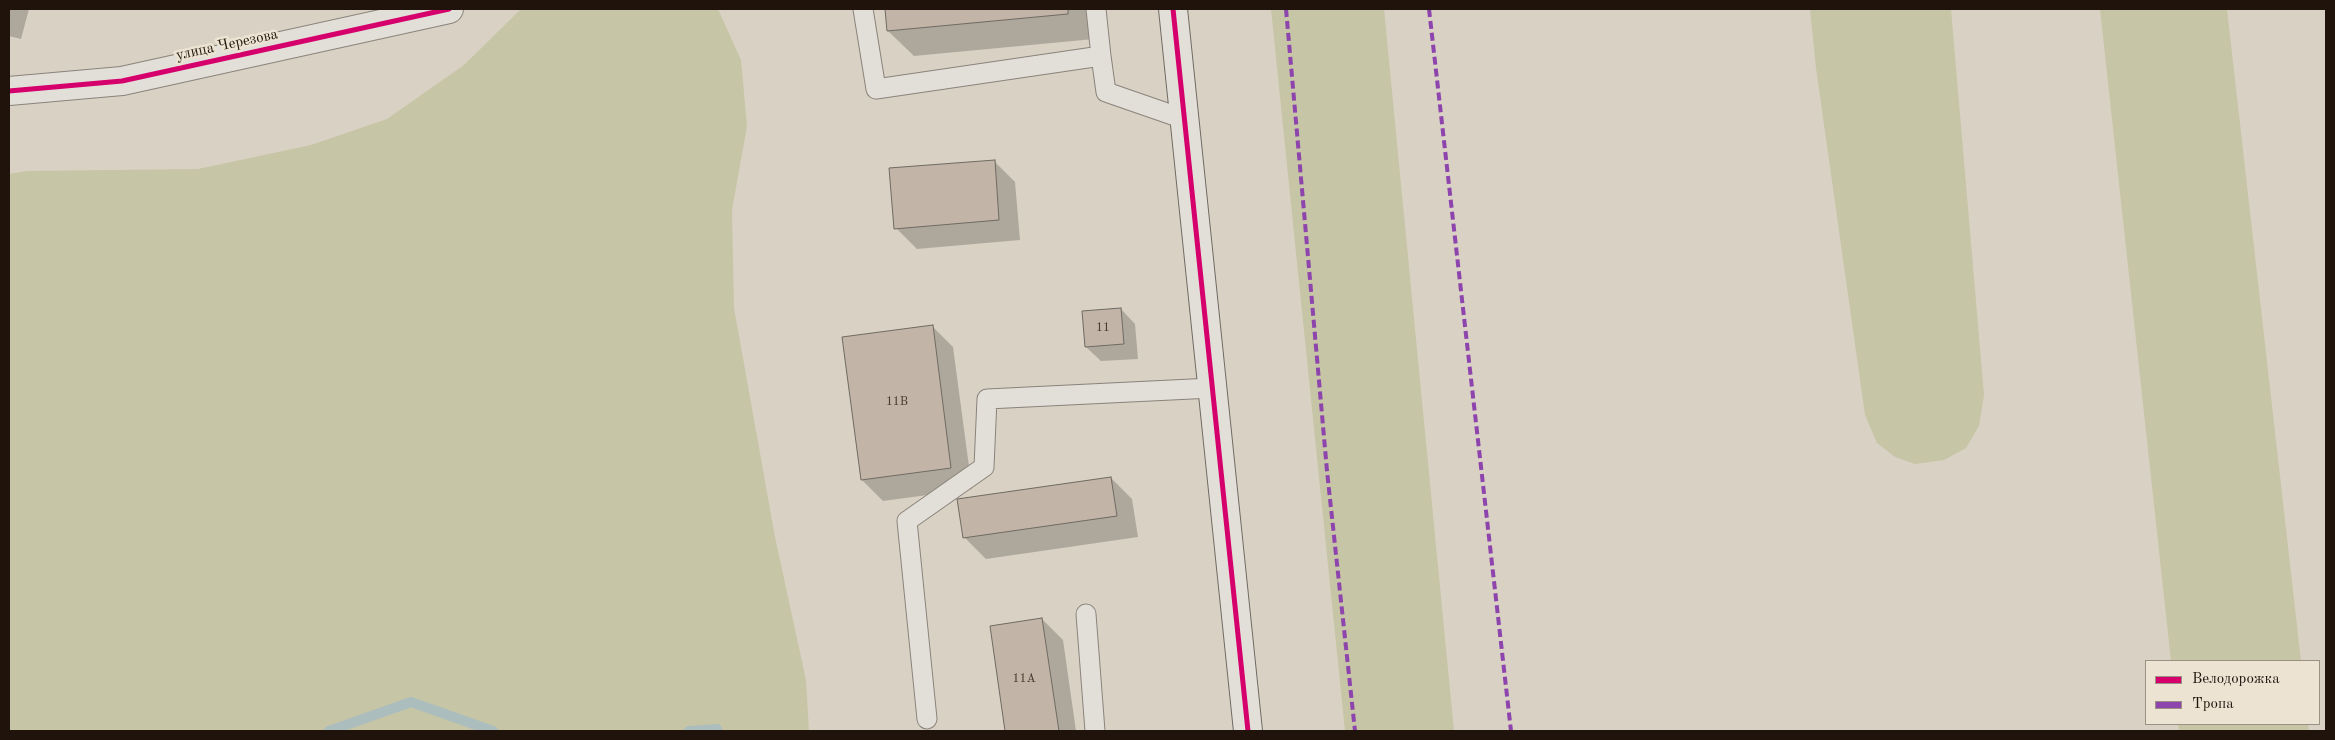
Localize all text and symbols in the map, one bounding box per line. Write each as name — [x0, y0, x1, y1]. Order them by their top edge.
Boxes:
street label: улица Черезова — [174, 25, 280, 65]
house number: 11 — [1096, 321, 1110, 335]
house number: 11В — [886, 395, 908, 409]
legend — [2145, 660, 2320, 725]
house number: 11А — [1012, 672, 1036, 686]
text: Велодорожка — [2192, 672, 2280, 687]
text: Тропа — [2192, 697, 2234, 712]

